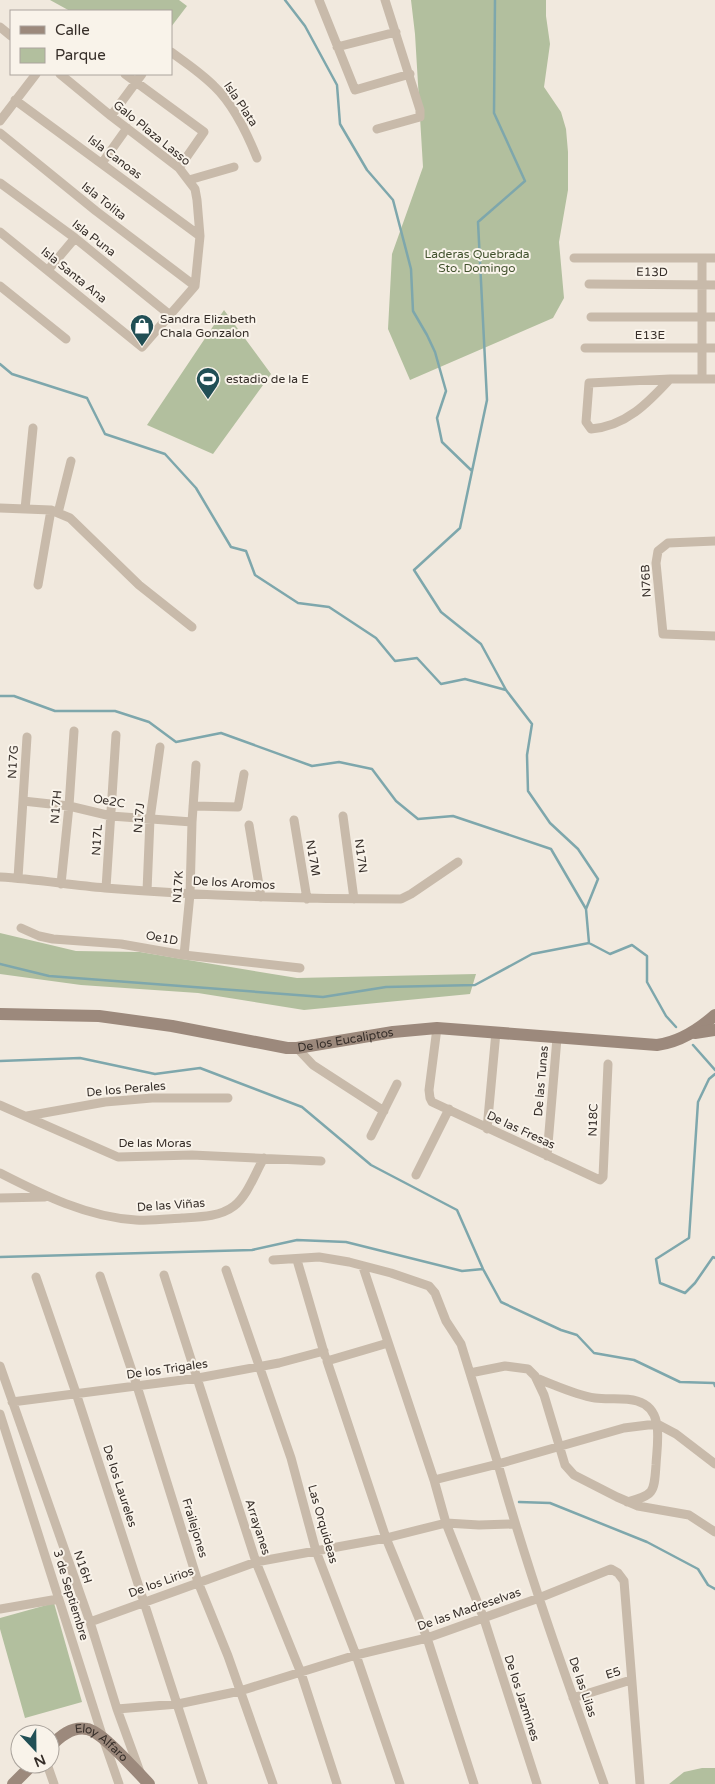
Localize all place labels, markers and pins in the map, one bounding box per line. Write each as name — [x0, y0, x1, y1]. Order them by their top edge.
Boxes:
place label: Sandra Elizabeth Chala Gonzalon — [160, 312, 256, 340]
shop icon: Sandra Elizabeth Chala Gonzalon — [129, 313, 155, 347]
sports icon: estadio de la E — [195, 366, 221, 400]
place label: estadio de la E — [226, 372, 309, 386]

